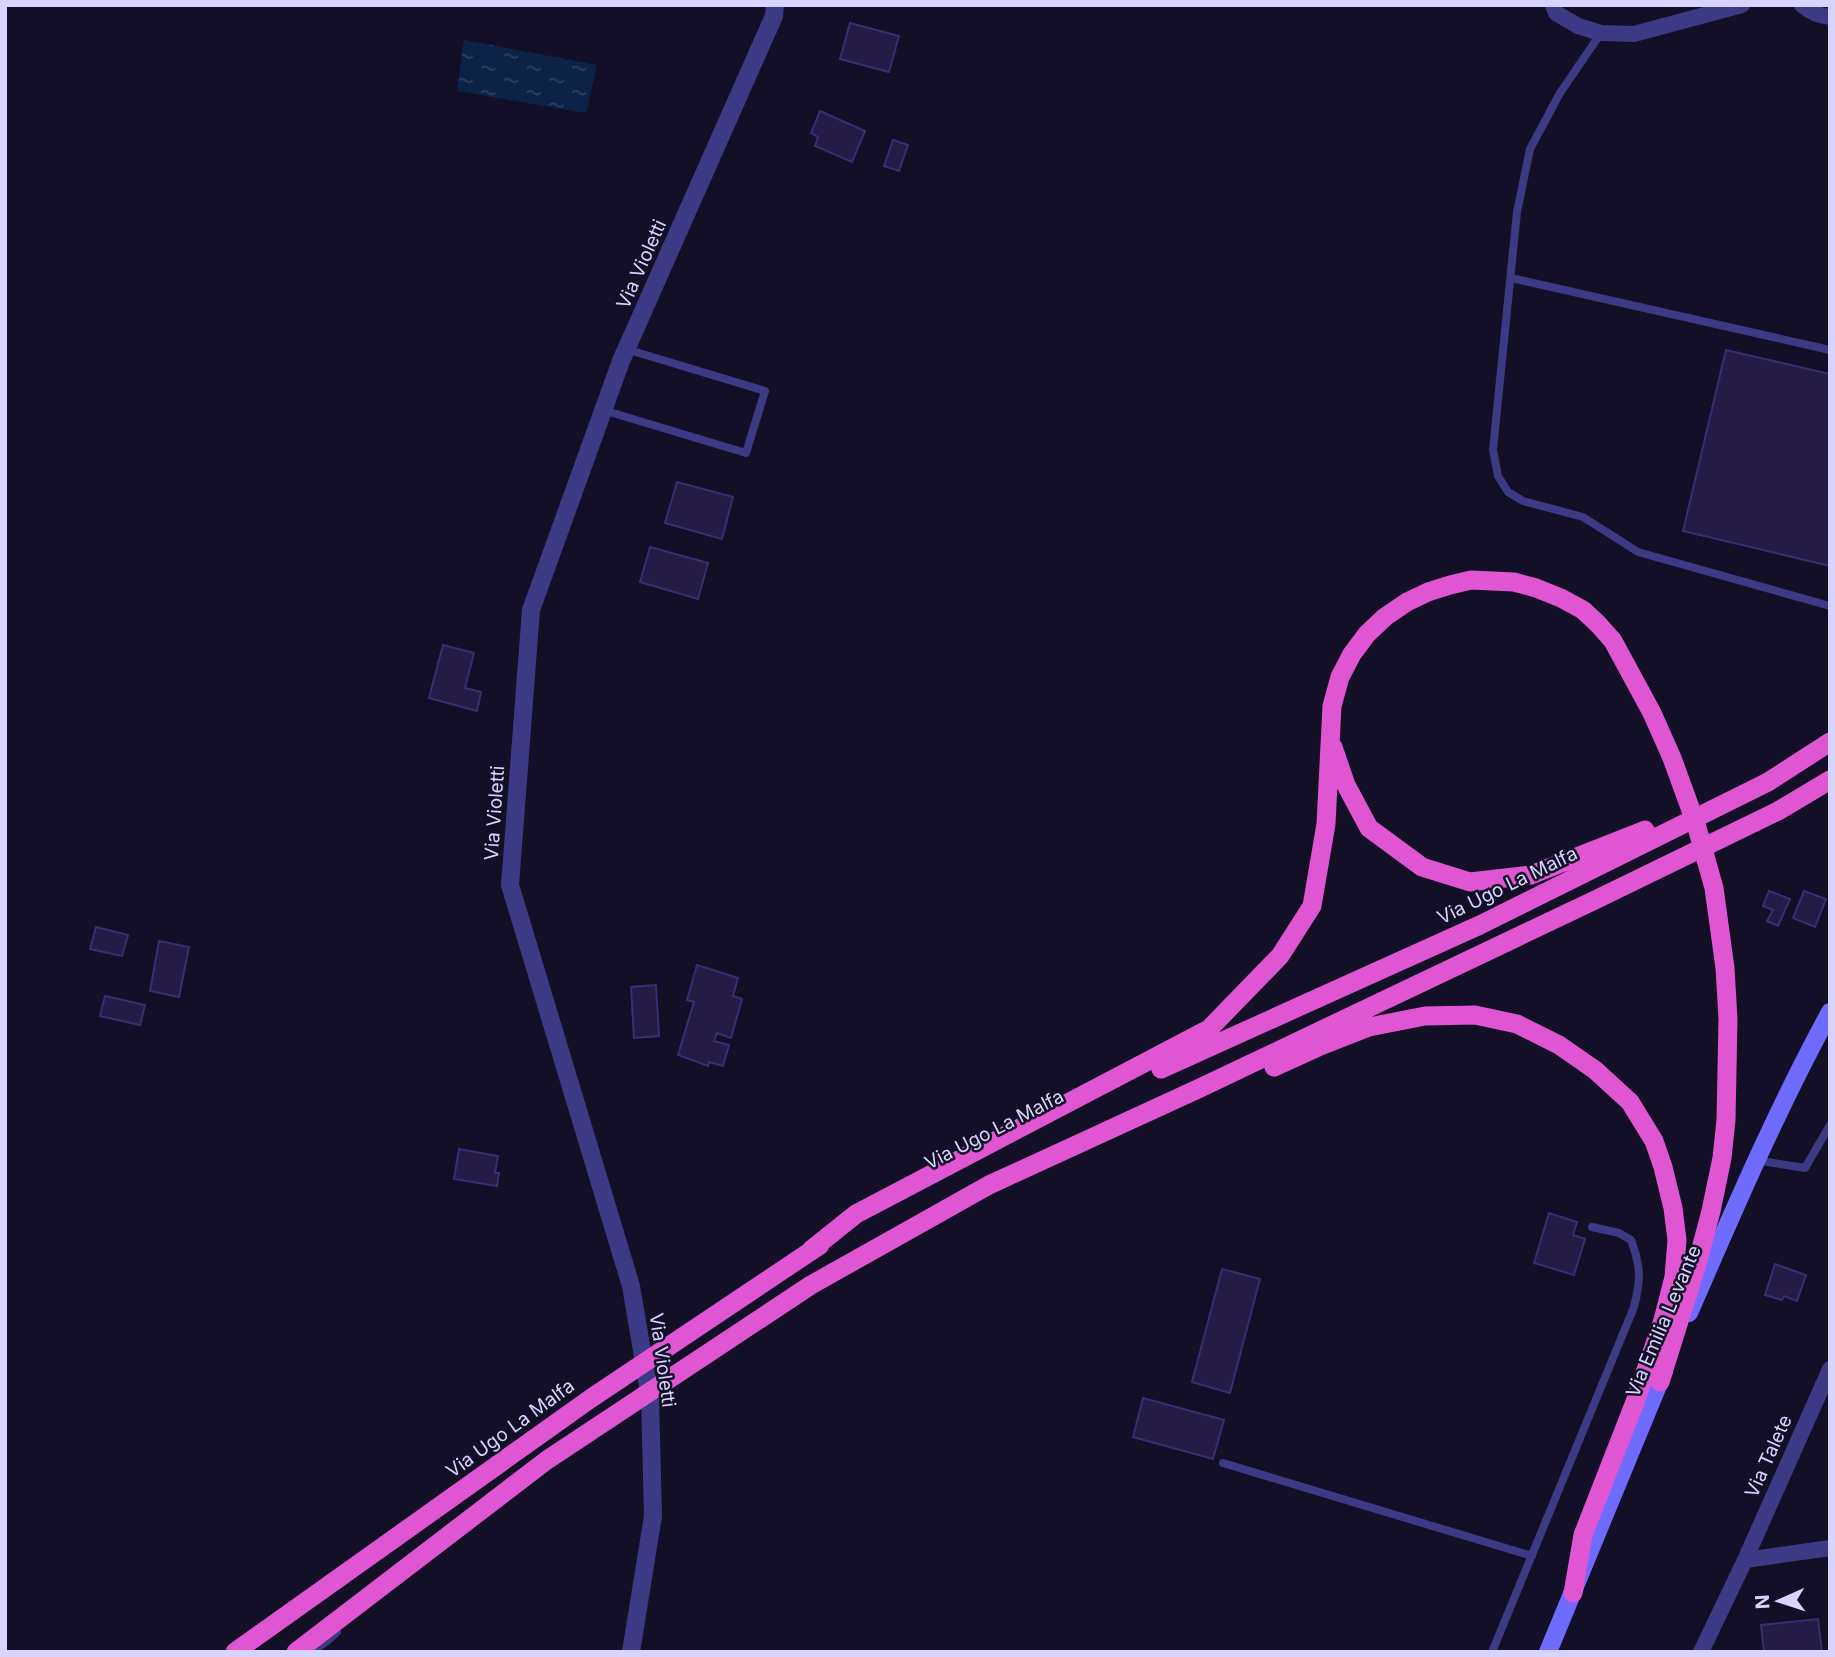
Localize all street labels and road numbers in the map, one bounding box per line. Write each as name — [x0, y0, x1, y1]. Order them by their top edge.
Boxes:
street label: Via Violetti — [612, 216, 671, 312]
street label: Via Violetti — [480, 765, 509, 861]
street label: Via Ugo La Malfa — [1433, 842, 1581, 929]
street label: Via Ugo La Malfa — [921, 1085, 1068, 1174]
street label: Via Emilia Levante — [1621, 1242, 1706, 1401]
street label: Via Violetti — [645, 1311, 681, 1409]
street label: Via Ugo La Malfa — [442, 1374, 579, 1483]
street label: Via Talete — [1740, 1411, 1797, 1501]

